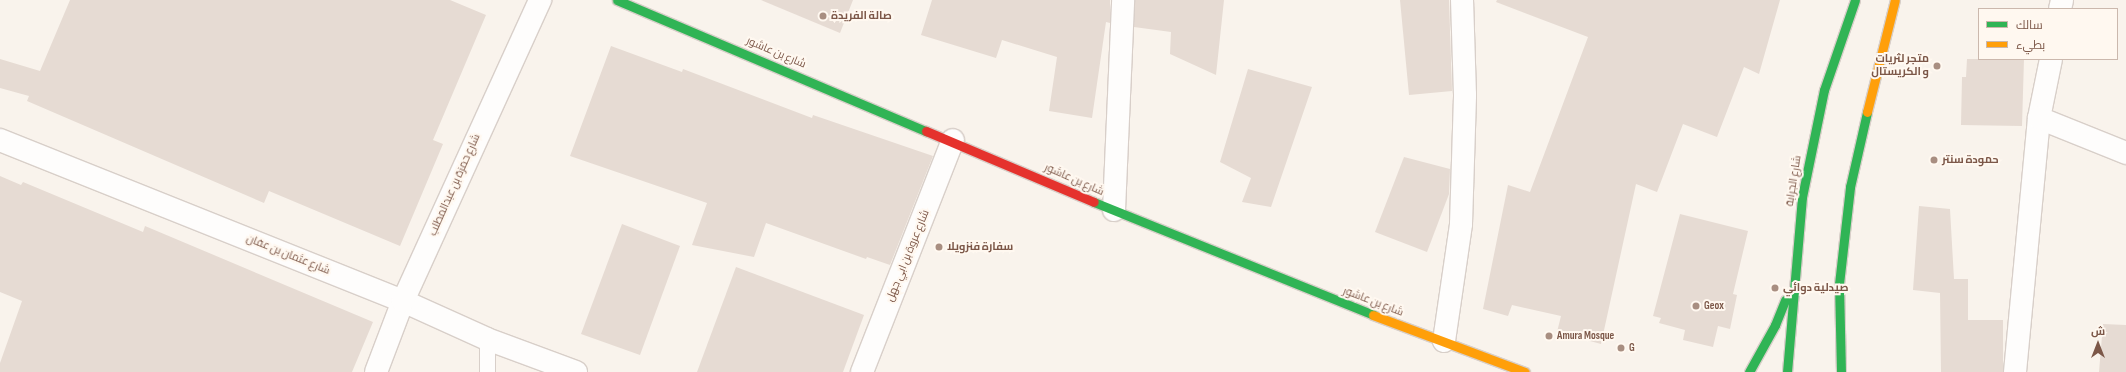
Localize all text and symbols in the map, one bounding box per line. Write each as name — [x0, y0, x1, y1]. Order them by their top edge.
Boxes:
legend — [1978, 8, 2118, 60]
place label: صالة الفريدة — [831, 9, 892, 23]
marker: صالة الفريدة — [818, 11, 828, 21]
text: سالك — [2016, 18, 2043, 33]
street label: شارع بن عاشور — [744, 35, 808, 71]
text: بطيء — [2016, 38, 2045, 53]
place label: متجر لثريات و الكريستال — [1871, 53, 1929, 79]
marker: متجر لثريات و الكريستال — [1932, 61, 1942, 71]
street label: شارع حمزة بن عبدالمطلب — [427, 132, 483, 238]
place label: حمودة سنتر — [1942, 153, 1999, 167]
street label: شارع الجرابة — [1783, 155, 1805, 207]
marker: حمودة سنتر — [1929, 155, 1939, 165]
street label: شارع بن عاشور — [1042, 161, 1106, 199]
street label: شارع عروة بن ابي جهل — [884, 208, 932, 304]
street label: شارع عثمان بن عفان — [244, 232, 332, 278]
place label: سفارة فنزويلا — [947, 240, 1013, 254]
marker: سفارة فنزويلا — [934, 242, 944, 252]
place label: صيدلية دوائي — [1783, 281, 1849, 295]
marker: صيدلية دوائي — [1770, 283, 1780, 293]
street label: شارع بن عاشور — [1341, 284, 1405, 320]
place label: Geox — [1704, 299, 1724, 313]
marker: Geox — [1691, 301, 1701, 311]
north arrow — [2078, 324, 2118, 364]
text: ش — [2091, 325, 2105, 338]
place label: Amura Mosque — [1557, 329, 1614, 343]
marker: Amura Mosque — [1544, 331, 1554, 341]
place label: G — [1629, 341, 1635, 355]
marker: G — [1616, 343, 1626, 353]

